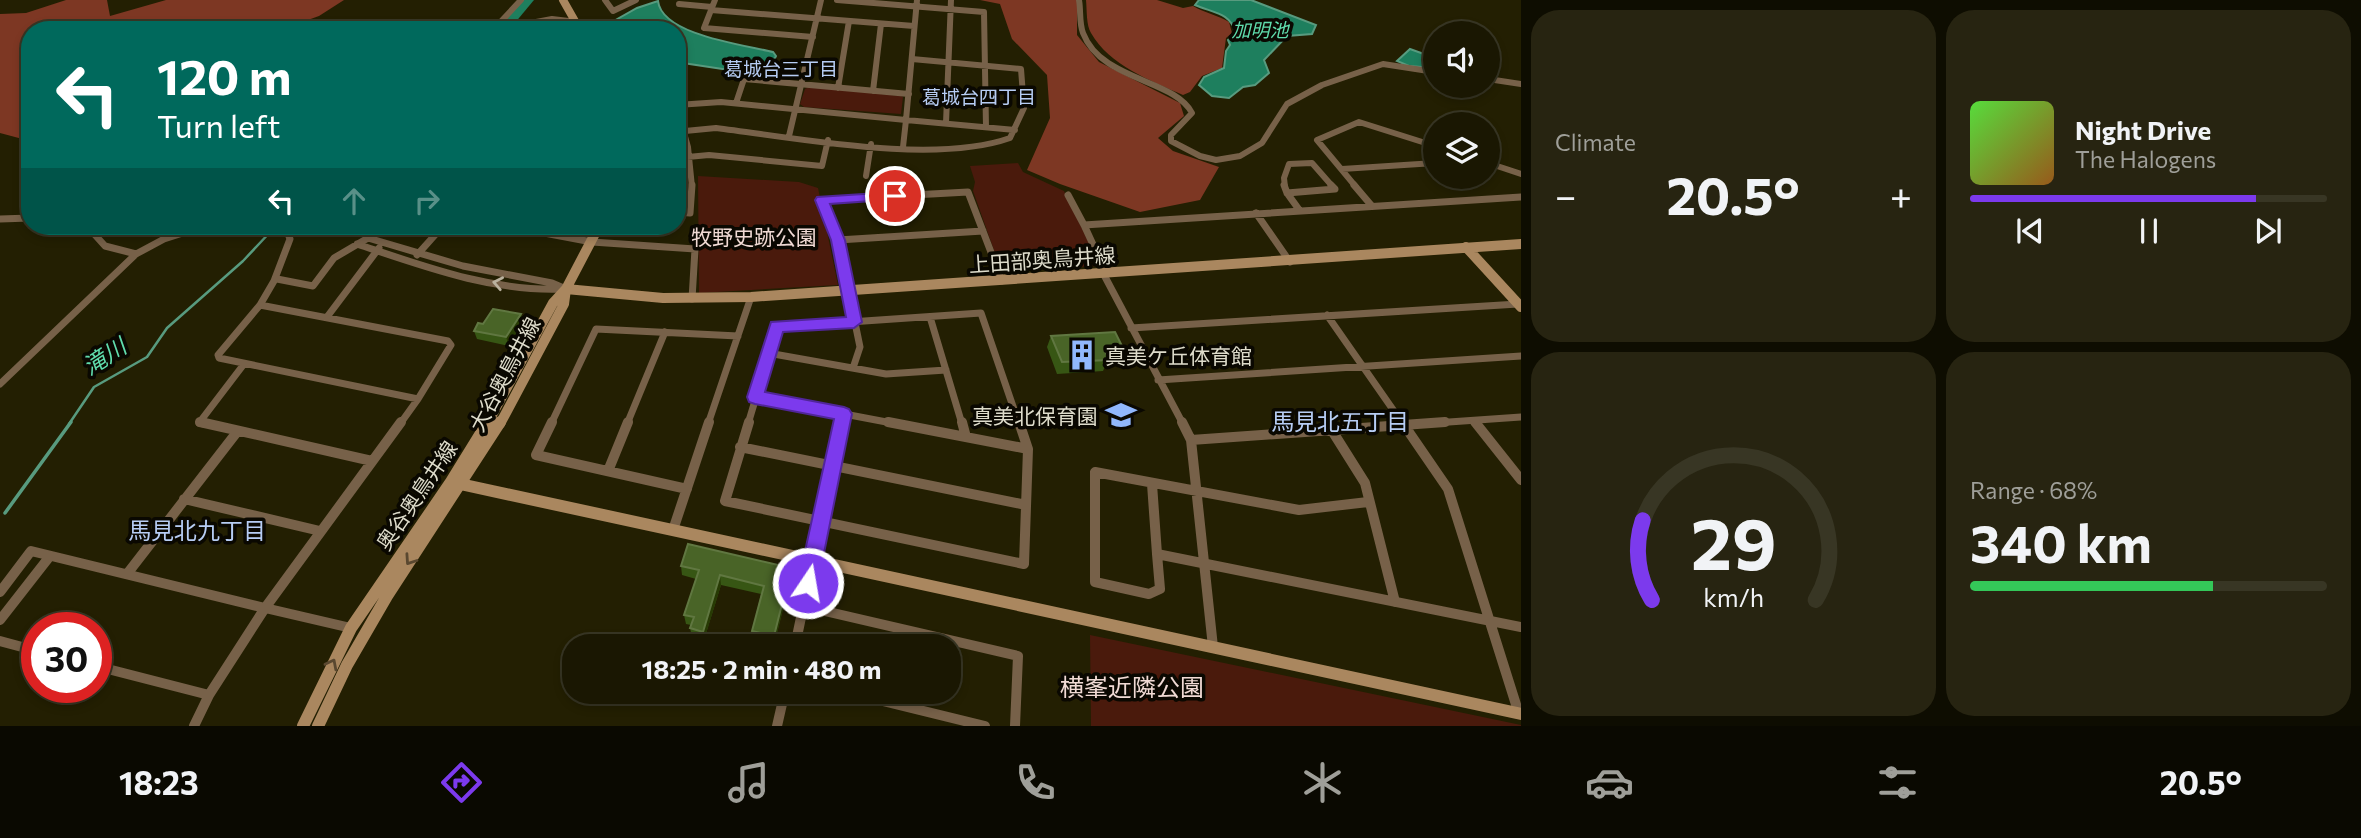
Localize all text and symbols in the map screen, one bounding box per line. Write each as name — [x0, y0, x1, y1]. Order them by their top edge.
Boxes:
water label: 加明池 — [1231, 18, 1290, 41]
map controls — [1423, 21, 1500, 189]
button: sound — [1423, 21, 1500, 98]
text: 120 m — [157, 45, 291, 105]
icon: left — [42, 49, 133, 140]
district label: 葛城台三丁目 — [724, 57, 838, 80]
district label: 葛城台四丁目 — [922, 85, 1036, 108]
text: Turn left — [157, 105, 281, 145]
button: layers — [1423, 112, 1500, 189]
text: Night Drive — [2075, 114, 2211, 145]
text: Climate — [1555, 128, 1636, 156]
text: The Halogens — [2075, 145, 2216, 173]
text: 20.5° — [1666, 162, 1800, 226]
pin — [865, 166, 925, 226]
text: − — [1555, 171, 1577, 218]
text: + — [1890, 171, 1912, 218]
icon: arrive — [876, 177, 914, 215]
icon: left — [262, 182, 300, 220]
icon: ahead — [335, 182, 373, 220]
icon: right — [408, 182, 446, 220]
icon: previous — [2011, 212, 2049, 250]
icon: pause — [2130, 212, 2168, 250]
icon: next — [2249, 212, 2287, 250]
park label: 牧野史跡公園 — [691, 224, 817, 249]
street label: 上田部奥鳥井線 — [968, 241, 1116, 277]
one-way arrow — [493, 276, 504, 291]
street label: 大谷奥鳥井線 — [463, 313, 545, 435]
water label: 滝川 — [77, 330, 133, 380]
building icon: 真美ケ丘体育館 — [1065, 338, 1099, 372]
place label: 真美ケ丘体育館 — [1105, 343, 1252, 368]
school or university icon: 真美北保育園 — [1104, 398, 1138, 432]
place label: 真美北保育園 — [972, 403, 1098, 428]
district label: 馬見北五丁目 — [1271, 407, 1409, 435]
street label: 奥谷奥鳥井線 — [370, 436, 462, 554]
text: Range · 68% — [1970, 476, 2097, 504]
text: 29 — [1691, 496, 1776, 585]
text: 340 km — [1970, 510, 2152, 574]
district label: 馬見北九丁目 — [128, 516, 266, 544]
position arrow — [771, 546, 845, 620]
one-way arrow — [405, 553, 418, 566]
text: km/h — [1703, 582, 1764, 612]
speed limit sign: 30 — [21, 612, 112, 703]
text: 18:25 · 2 min · 480 m — [642, 653, 881, 684]
one-way arrow — [324, 659, 338, 672]
park label: 横峯近隣公園 — [1060, 672, 1204, 701]
icon: directions — [437, 758, 486, 807]
icon: music — [724, 758, 773, 807]
icon: phone — [1011, 758, 1060, 807]
icon: climate — [1298, 758, 1347, 807]
icon: car — [1585, 758, 1634, 807]
icon: filters — [1873, 758, 1922, 807]
text: 18:23 — [119, 762, 199, 802]
text: 20.5° — [2160, 762, 2242, 802]

